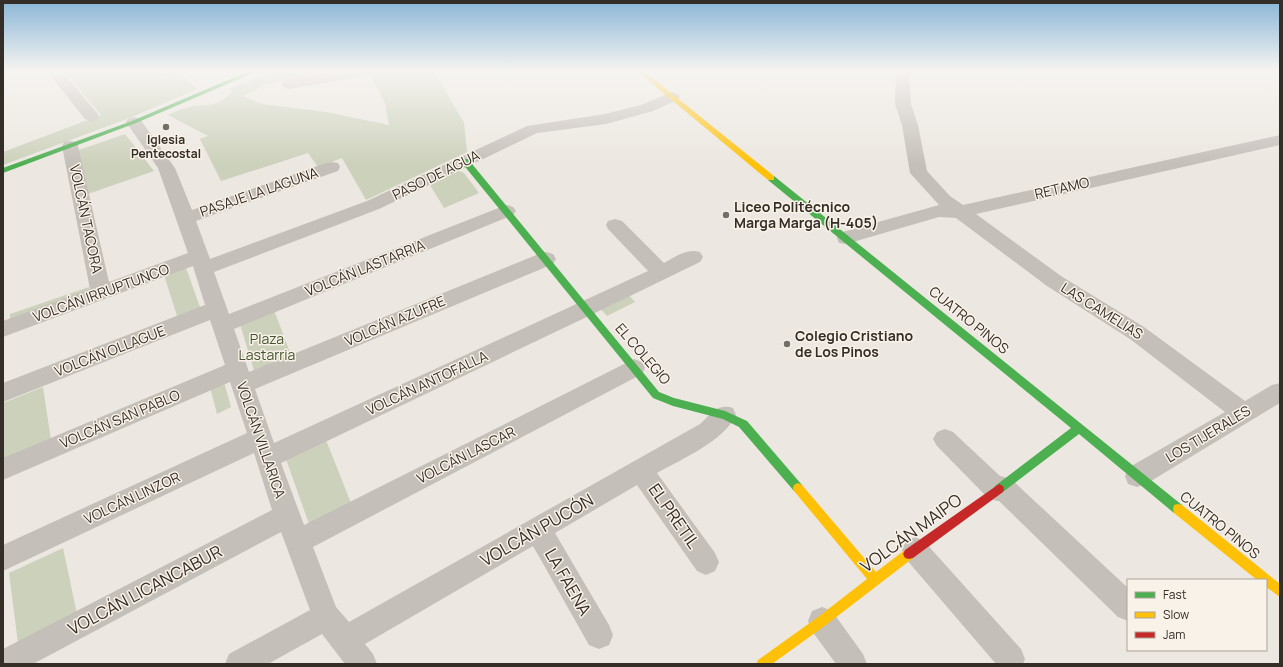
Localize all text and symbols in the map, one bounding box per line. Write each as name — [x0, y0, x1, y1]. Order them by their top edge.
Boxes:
marker: Iglesia Pentecostal — [161, 122, 171, 132]
place label: Iglesia Pentecostal — [131, 131, 201, 162]
street label: PASO DE AGUA — [389, 145, 483, 204]
street label: PASAJE LA LAGUNA — [197, 162, 321, 221]
street label: VOLCÁN TACORA — [66, 163, 107, 275]
street label: RETAMO — [1033, 172, 1091, 203]
place label: Liceo Politécnico Marga Marga (H-405) — [734, 197, 878, 232]
marker: Liceo Politécnico Marga Marga (H-405) — [721, 210, 731, 220]
street label: VOLCÁN LASTARRIA — [302, 235, 428, 300]
street label: VOLCÁN IRRUPTUNCO — [30, 259, 172, 326]
street label: LAS CAMELIAS — [1058, 278, 1147, 344]
street label: CUATRO PINOS — [925, 282, 1014, 358]
street label: VOLCÁN AZUFRE — [342, 291, 448, 350]
street label: EL COLEGIO — [611, 319, 675, 388]
street label: VOLCÁN OLLAGUE — [52, 321, 168, 380]
place label: Colegio Cristiano de Los Pinos — [795, 326, 913, 361]
park label: Plaza Lastarria — [239, 329, 295, 364]
marker: Colegio Cristiano de Los Pinos — [782, 339, 792, 349]
street label: VOLCÁN ANTOFALLA — [363, 346, 491, 419]
street label: VOLCÁN VILLARICA — [233, 379, 290, 501]
street label: VOLCÁN SAN PABLO — [57, 385, 183, 452]
street label: LOS TIJERALES — [1162, 401, 1254, 466]
street label: VOLCÁN LASCAR — [413, 421, 518, 488]
street label: VOLCÁN LINZOR — [81, 467, 183, 528]
street label: EL PRETIL — [644, 479, 705, 553]
street label: CUATRO PINOS — [1176, 487, 1265, 563]
street label: VOLCÁN PUCÓN — [476, 488, 597, 571]
street label: VOLCÁN MAIPO — [855, 488, 966, 577]
street label: VOLCÁN LICANCABUR — [64, 539, 226, 640]
street label: LA FAENA — [540, 544, 597, 620]
legend — [1127, 579, 1267, 651]
text: Fast — [1163, 586, 1187, 603]
text: Slow — [1163, 606, 1189, 623]
text: Jam — [1163, 626, 1185, 643]

